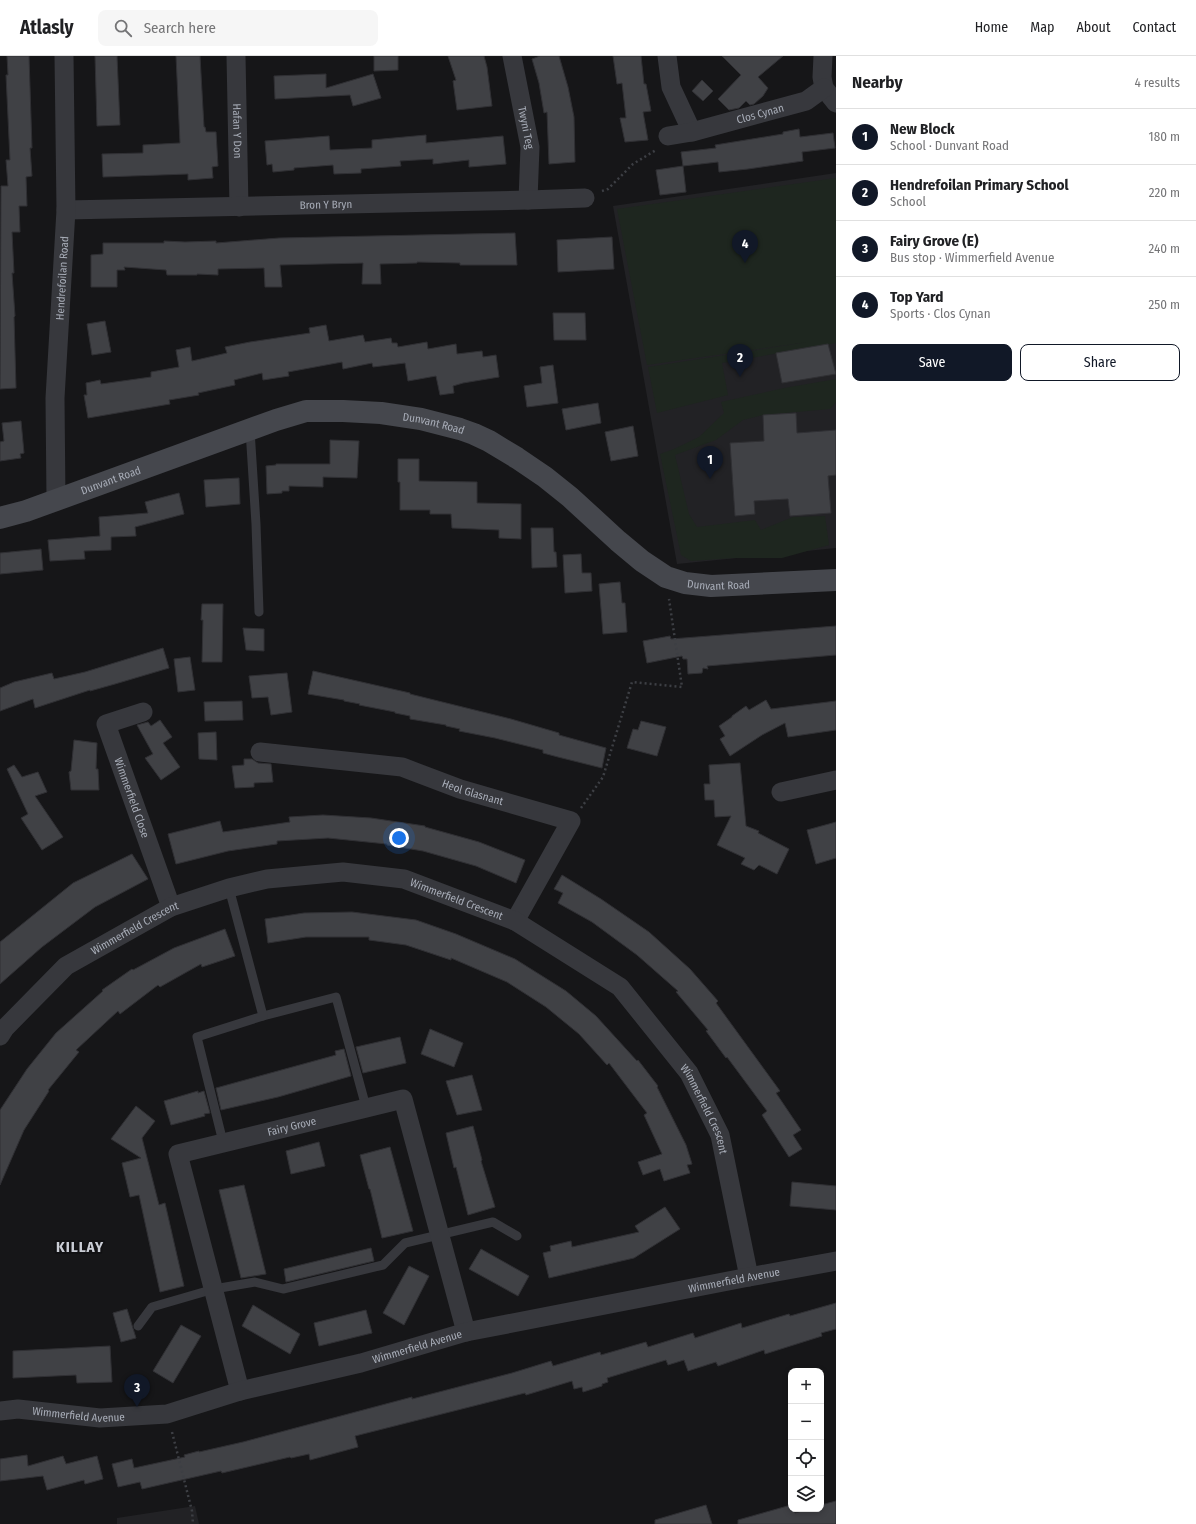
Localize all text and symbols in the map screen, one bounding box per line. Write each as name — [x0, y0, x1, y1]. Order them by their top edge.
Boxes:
search box — [98, 10, 378, 46]
text: Atlasly — [20, 16, 74, 39]
icon: search — [112, 17, 134, 39]
text: Search here — [144, 19, 216, 37]
text: Home — [975, 19, 1008, 36]
text: Map — [1030, 19, 1054, 36]
text: About — [1076, 19, 1111, 36]
text: Contact — [1133, 19, 1176, 36]
text: Nearby — [852, 72, 903, 93]
text: 4 results — [1134, 75, 1180, 90]
street label: Clos Cynan — [735, 101, 785, 126]
street label: Hafan Y Don — [230, 103, 245, 159]
street label: Twyni Teg — [516, 105, 537, 151]
text: New Block — [890, 120, 955, 138]
text: 1 — [862, 129, 868, 144]
text: 180 m — [1149, 129, 1180, 144]
text: School · Dunvant Road — [890, 138, 1009, 153]
text: Hendrefoilan Primary School — [890, 176, 1069, 194]
text: 2 — [862, 185, 868, 200]
text: 220 m — [1149, 185, 1180, 200]
text: School — [890, 194, 926, 209]
street label: Bron Y Bryn — [300, 197, 352, 211]
pin: 4 — [732, 230, 758, 263]
text: Fairy Grove (E) — [890, 232, 978, 250]
street label: Hendrefoilan Road — [53, 236, 71, 321]
text: 3 — [862, 241, 868, 256]
text: 240 m — [1148, 241, 1180, 256]
text: Bus stop · Wimmerfield Avenue — [890, 250, 1054, 265]
text: Top Yard — [890, 288, 943, 306]
text: 4 — [862, 297, 868, 312]
text: 250 m — [1148, 297, 1180, 312]
text: Sports · Clos Cynan — [890, 306, 991, 321]
pin: 2 — [727, 344, 753, 377]
button: Save — [852, 344, 1012, 381]
button: Share — [1020, 344, 1180, 381]
street label: Dunvant Road — [402, 410, 466, 437]
pin: 1 — [697, 446, 723, 479]
street label: Dunvant Road — [79, 463, 142, 497]
street label: Dunvant Road — [687, 577, 750, 593]
street label: Wimmerfield Close — [112, 756, 152, 839]
street label: Heol Glasnant — [440, 776, 505, 808]
your location — [389, 828, 409, 848]
street label: Wimmerfield Crescent — [408, 875, 505, 923]
street label: Wimmerfield Crescent — [88, 898, 180, 957]
street label: Wimmerfield Crescent — [678, 1061, 730, 1156]
street label: Fairy Grove — [266, 1114, 317, 1138]
district label: KILLAY — [56, 1238, 104, 1256]
street label: Wimmerfield Avenue — [687, 1265, 781, 1295]
street label: Wimmerfield Avenue — [371, 1327, 464, 1366]
map controls — [788, 1368, 824, 1512]
button: + — [788, 1368, 824, 1404]
pin: 3 — [124, 1374, 150, 1407]
street label: Wimmerfield Avenue — [32, 1404, 125, 1425]
button: − — [788, 1404, 824, 1440]
button: locate — [788, 1440, 824, 1476]
button: layers — [788, 1476, 824, 1512]

